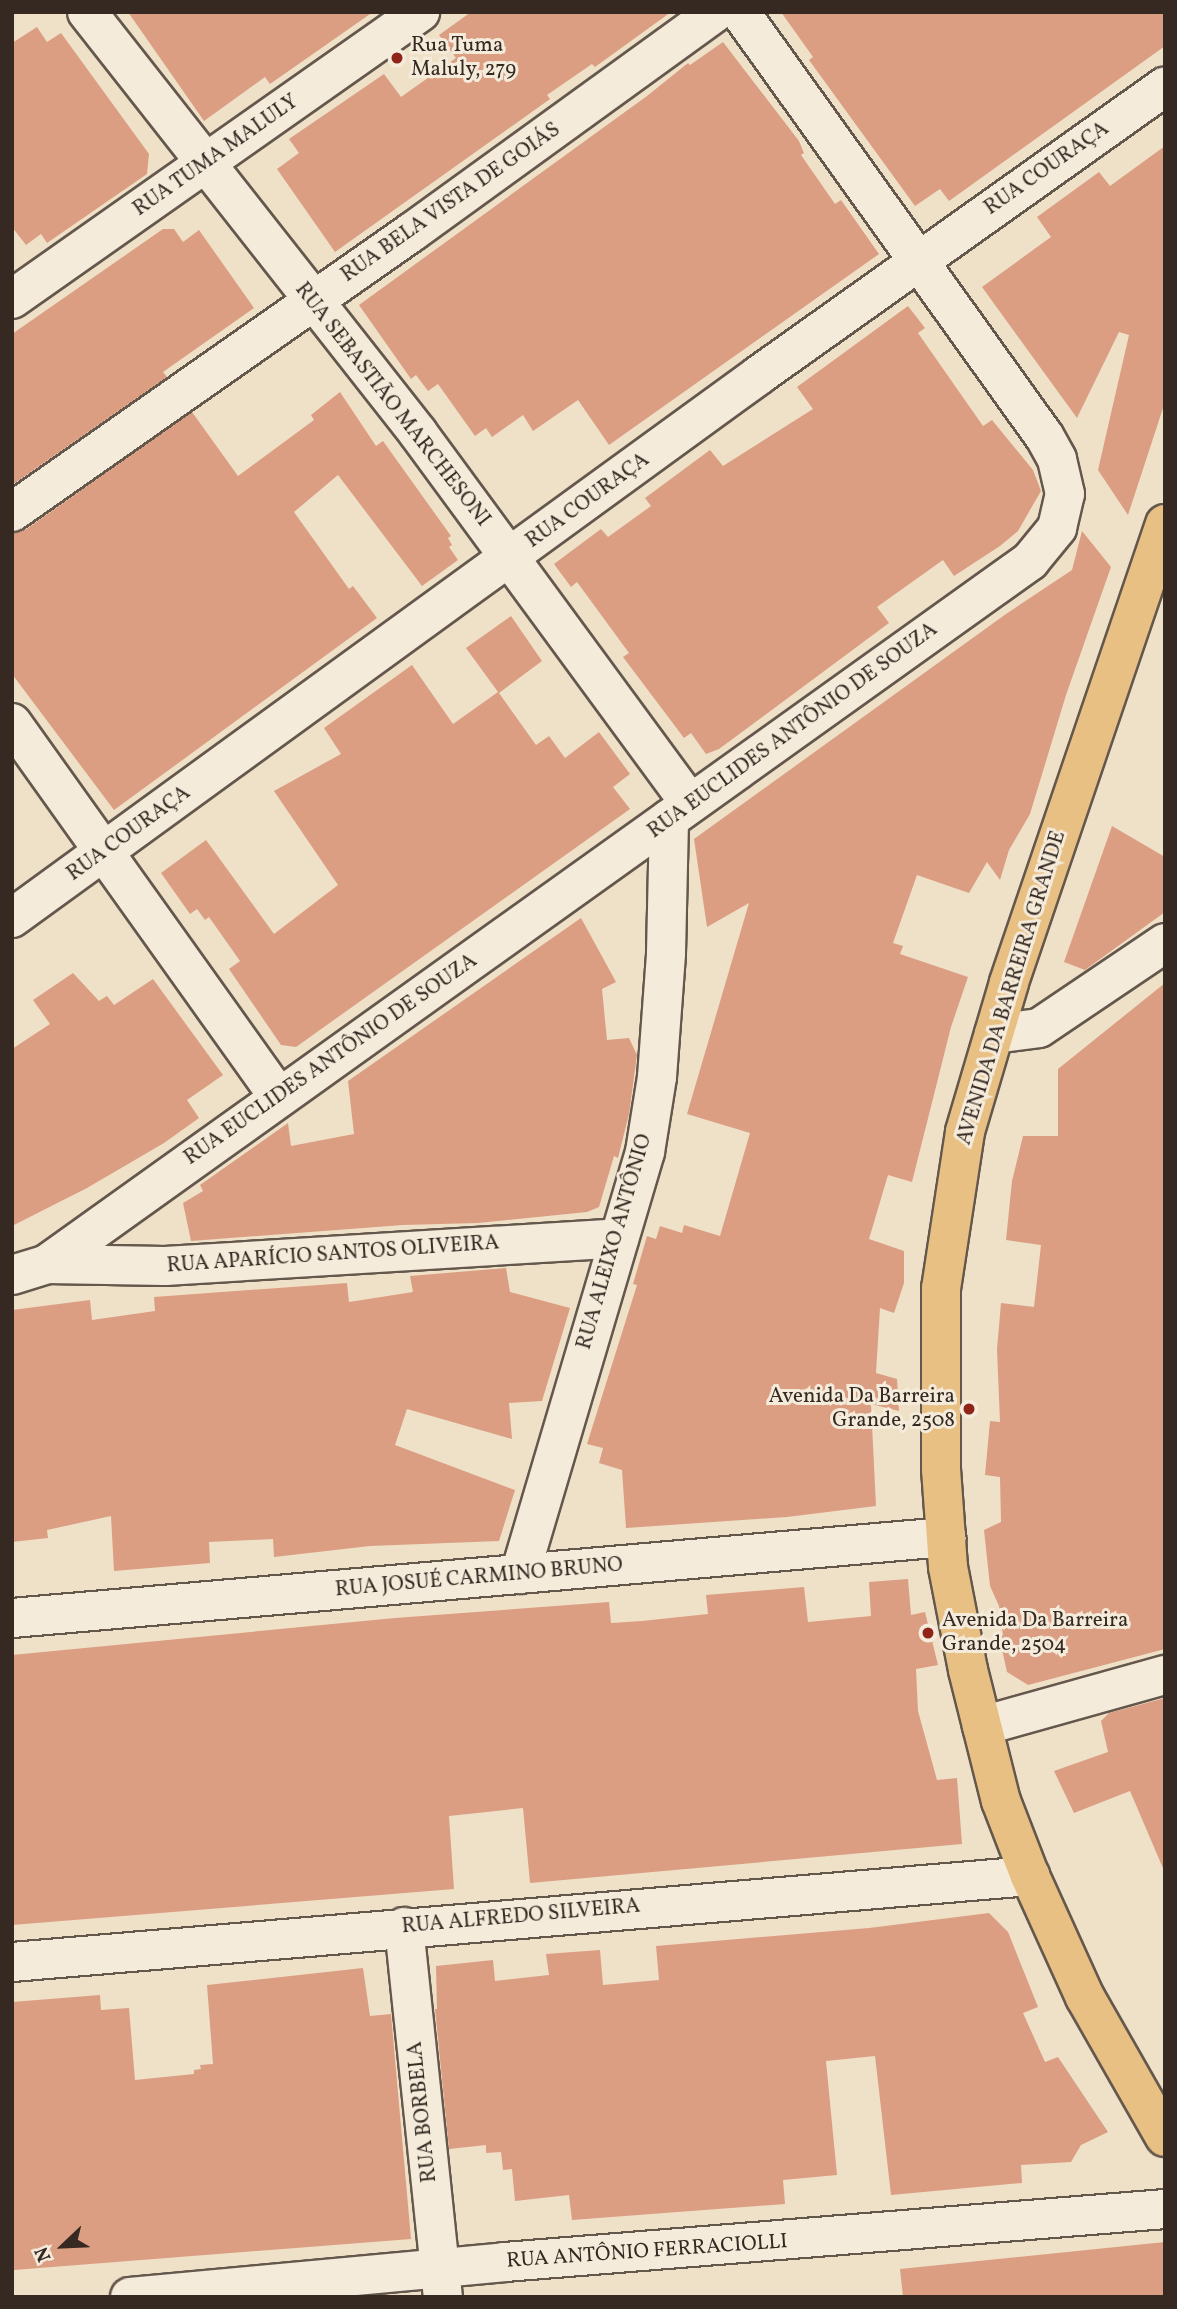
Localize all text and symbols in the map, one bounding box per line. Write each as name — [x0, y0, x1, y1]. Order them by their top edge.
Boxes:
place label: Rua Tuma Maluly, 279 — [411, 33, 516, 83]
marker: Rua Tuma Maluly, 279 — [389, 50, 405, 66]
street label: RUA TUMA MALULY — [128, 89, 304, 223]
street label: RUA BELA VISTA DE GOIÁS — [336, 117, 566, 289]
street label: RUA COURAÇA — [980, 117, 1114, 221]
street label: RUA SEBASTIÃO MARCHESONI — [289, 278, 495, 532]
street label: RUA COURAÇA — [521, 448, 655, 554]
street label: RUA EUCLIDES ANTÔNIO DE SOUZA — [643, 617, 943, 845]
street label: RUA COURAÇA — [62, 781, 196, 887]
street label: AVENIDA DA BARREIRA GRANDE — [952, 828, 1072, 1148]
street label: RUA EUCLIDES ANTÔNIO DE SOUZA — [180, 949, 482, 1171]
street label: RUA ALEIXO ANTÔNIO — [572, 1131, 658, 1353]
street label: RUA APARÍCIO SANTOS OLIVEIRA — [166, 1231, 500, 1279]
place label: Avenida Da Barreira Grande, 2508 — [769, 1384, 955, 1434]
marker: Avenida Da Barreira Grande, 2508 — [961, 1401, 977, 1417]
street label: RUA JOSUÉ CARMINO BRUNO — [334, 1553, 624, 1603]
place label: Avenida Da Barreira Grande, 2504 — [942, 1608, 1128, 1658]
marker: Avenida Da Barreira Grande, 2504 — [920, 1625, 936, 1641]
street label: RUA ALFREDO SILVEIRA — [401, 1894, 641, 1940]
street label: RUA BORBELA — [403, 2040, 443, 2184]
north arrow — [28, 2211, 98, 2281]
street label: RUA ANTÔNIO FERRACIOLLI — [505, 2230, 789, 2274]
text: N — [29, 2243, 58, 2266]

